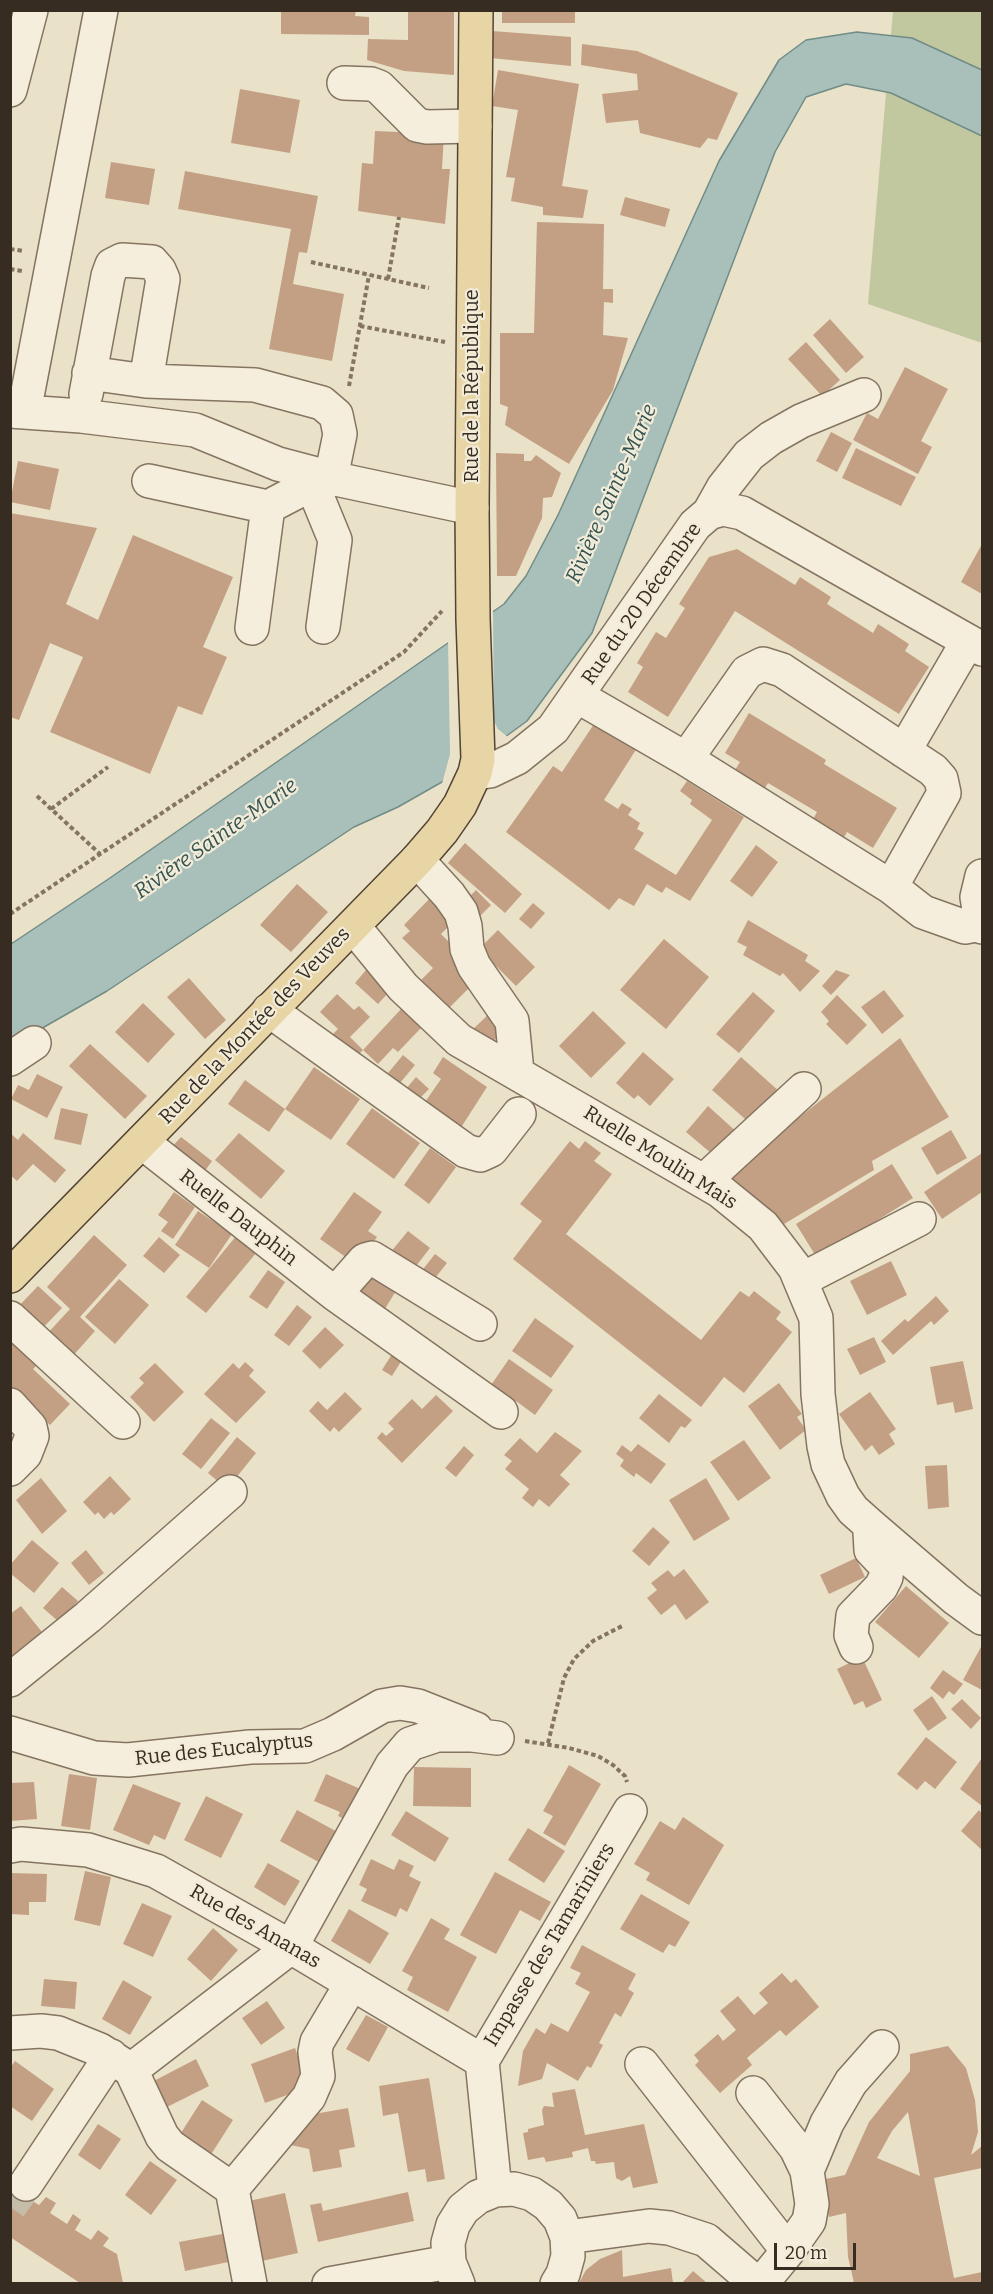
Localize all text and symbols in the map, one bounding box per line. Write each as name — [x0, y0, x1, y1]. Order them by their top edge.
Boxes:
street label: Rue de la République — [460, 289, 484, 483]
water label: Rivière Sainte-Marie — [561, 401, 663, 587]
street label: Rue du 20 Décembre — [577, 518, 707, 690]
water label: Rivière Sainte-Marie — [130, 773, 302, 905]
street label: Rue de la Montée des Veuves — [155, 923, 355, 1129]
street label: Ruelle Moulin Mais — [579, 1101, 741, 1215]
street label: Ruelle Dauphin — [174, 1165, 302, 1271]
street label: Rue des Eucalyptus — [134, 1729, 314, 1771]
street label: Impasse des Tamariniers — [480, 1839, 620, 2051]
street label: Rue des Ananas — [185, 1880, 325, 1974]
scale bar — [777, 2231, 860, 2269]
text: 20 m — [785, 2242, 827, 2264]

